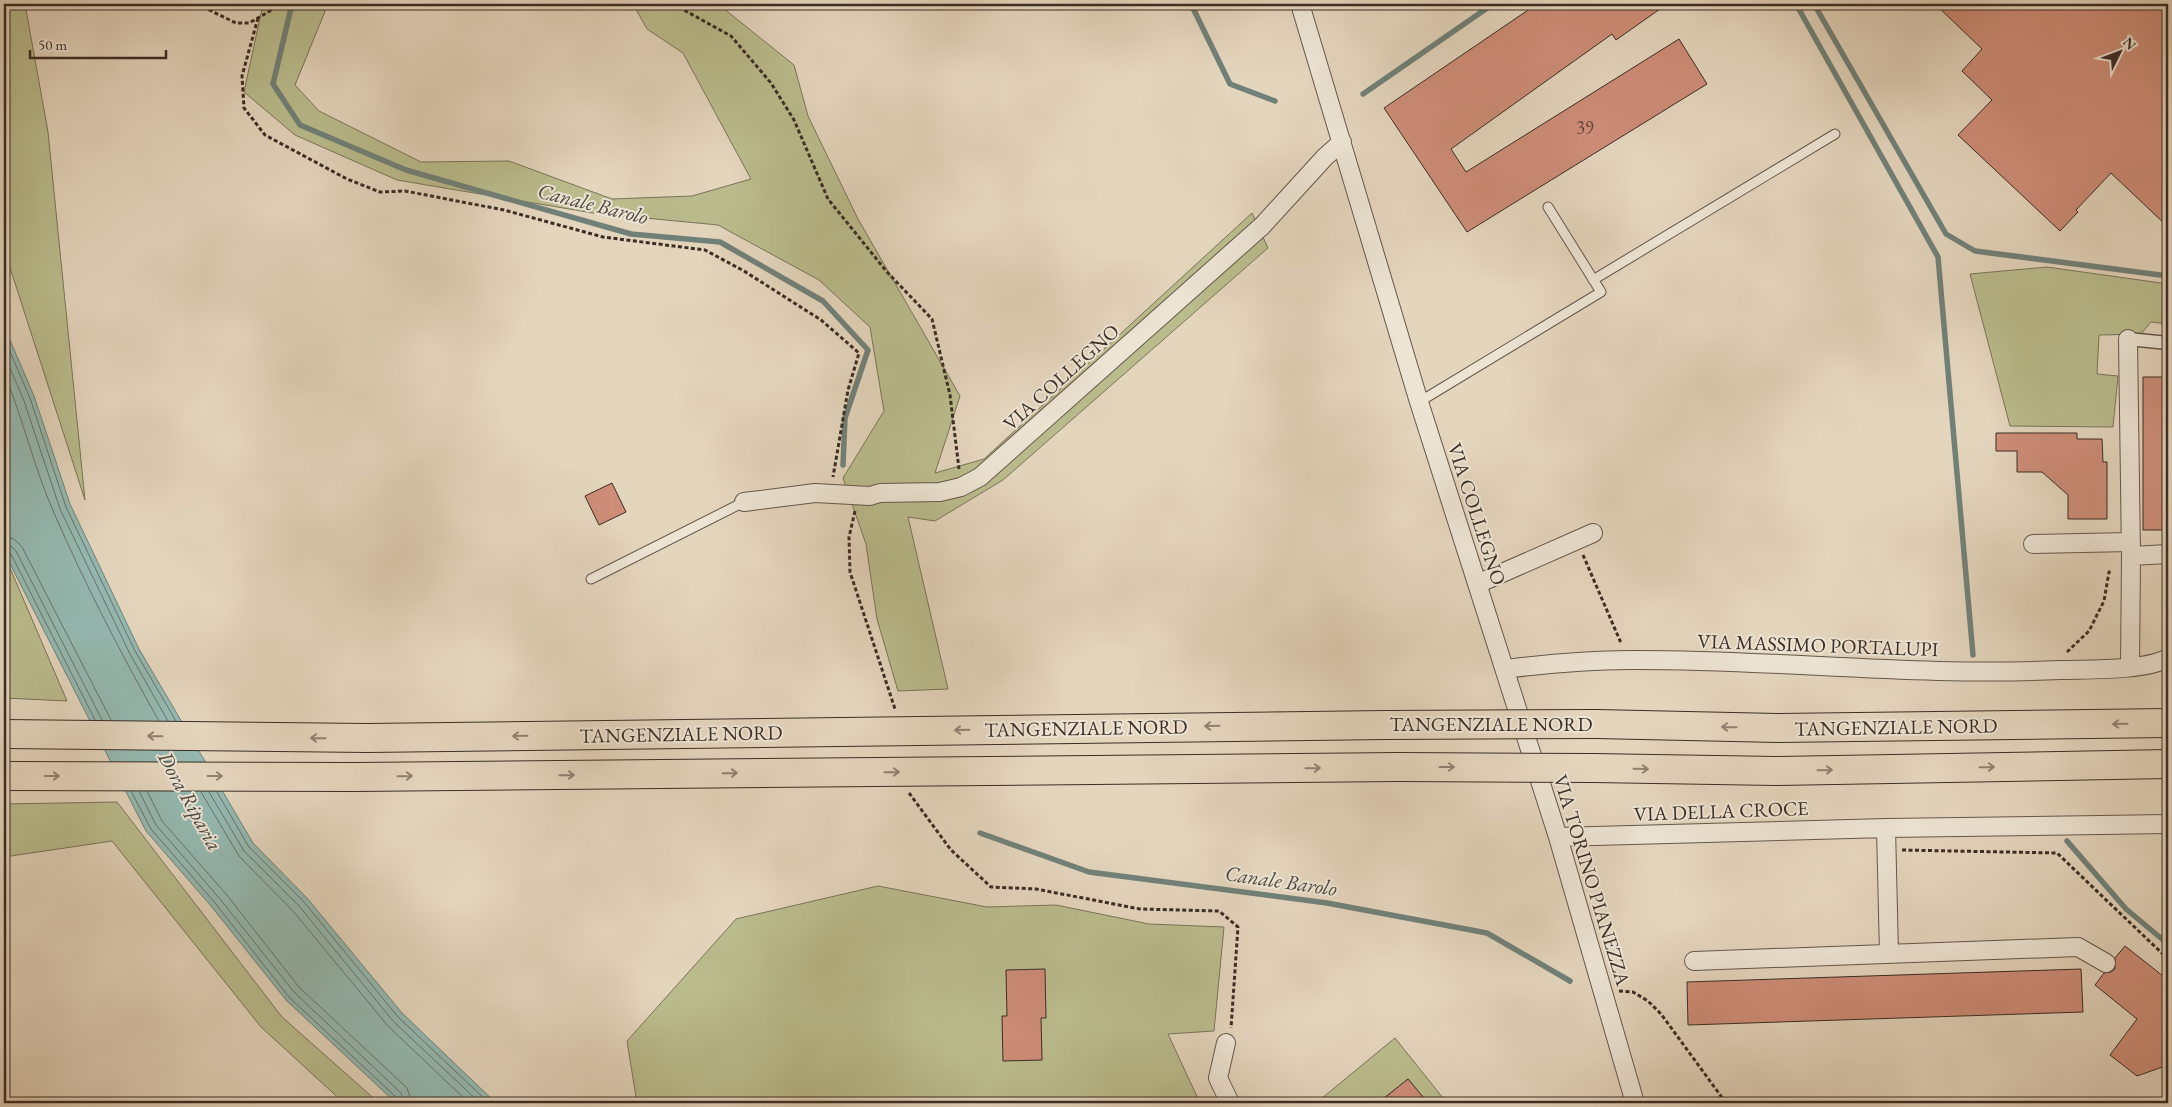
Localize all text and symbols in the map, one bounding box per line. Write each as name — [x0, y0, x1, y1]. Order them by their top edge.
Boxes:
scale bar — [30, 28, 166, 60]
north arrow — [2094, 28, 2144, 78]
text: N — [2119, 33, 2141, 54]
text: 50 m — [38, 35, 67, 54]
house number: 39 — [1576, 116, 1594, 139]
water label: Canale Barolo — [535, 177, 651, 230]
street label: VIA COLLEGNO — [997, 318, 1125, 436]
street label: VIA COLLEGNO — [1442, 440, 1512, 588]
street label: VIA MASSIMO PORTALUPI — [1697, 628, 1939, 662]
street label: TANGENZIALE NORD — [1389, 711, 1593, 737]
street label: TANGENZIALE NORD — [1794, 712, 1998, 742]
street label: TANGENZIALE NORD — [984, 713, 1188, 743]
street label: TANGENZIALE NORD — [579, 719, 783, 749]
one-way arrow — [2112, 719, 2128, 729]
one-way arrow — [1204, 721, 1220, 731]
one-way arrow — [1722, 722, 1738, 732]
one-way arrow — [954, 725, 970, 735]
one-way arrow — [148, 731, 164, 741]
one-way arrow — [512, 731, 528, 741]
one-way arrow — [310, 733, 326, 743]
water label: Dora Riparia — [152, 746, 229, 855]
one-way arrow — [1438, 762, 1455, 772]
one-way arrow — [1978, 762, 1995, 772]
one-way arrow — [1304, 763, 1321, 773]
one-way arrow — [1633, 764, 1649, 773]
one-way arrow — [1816, 765, 1832, 775]
one-way arrow — [884, 767, 900, 777]
one-way arrow — [722, 768, 738, 778]
one-way arrow — [559, 770, 575, 780]
one-way arrow — [44, 771, 60, 781]
one-way arrow — [206, 771, 223, 781]
one-way arrow — [396, 771, 413, 781]
street label: VIA TORINO PIANEZZA — [1548, 771, 1637, 989]
street label: VIA DELLA CROCE — [1633, 795, 1809, 827]
water label: Canale Barolo — [1223, 859, 1339, 902]

